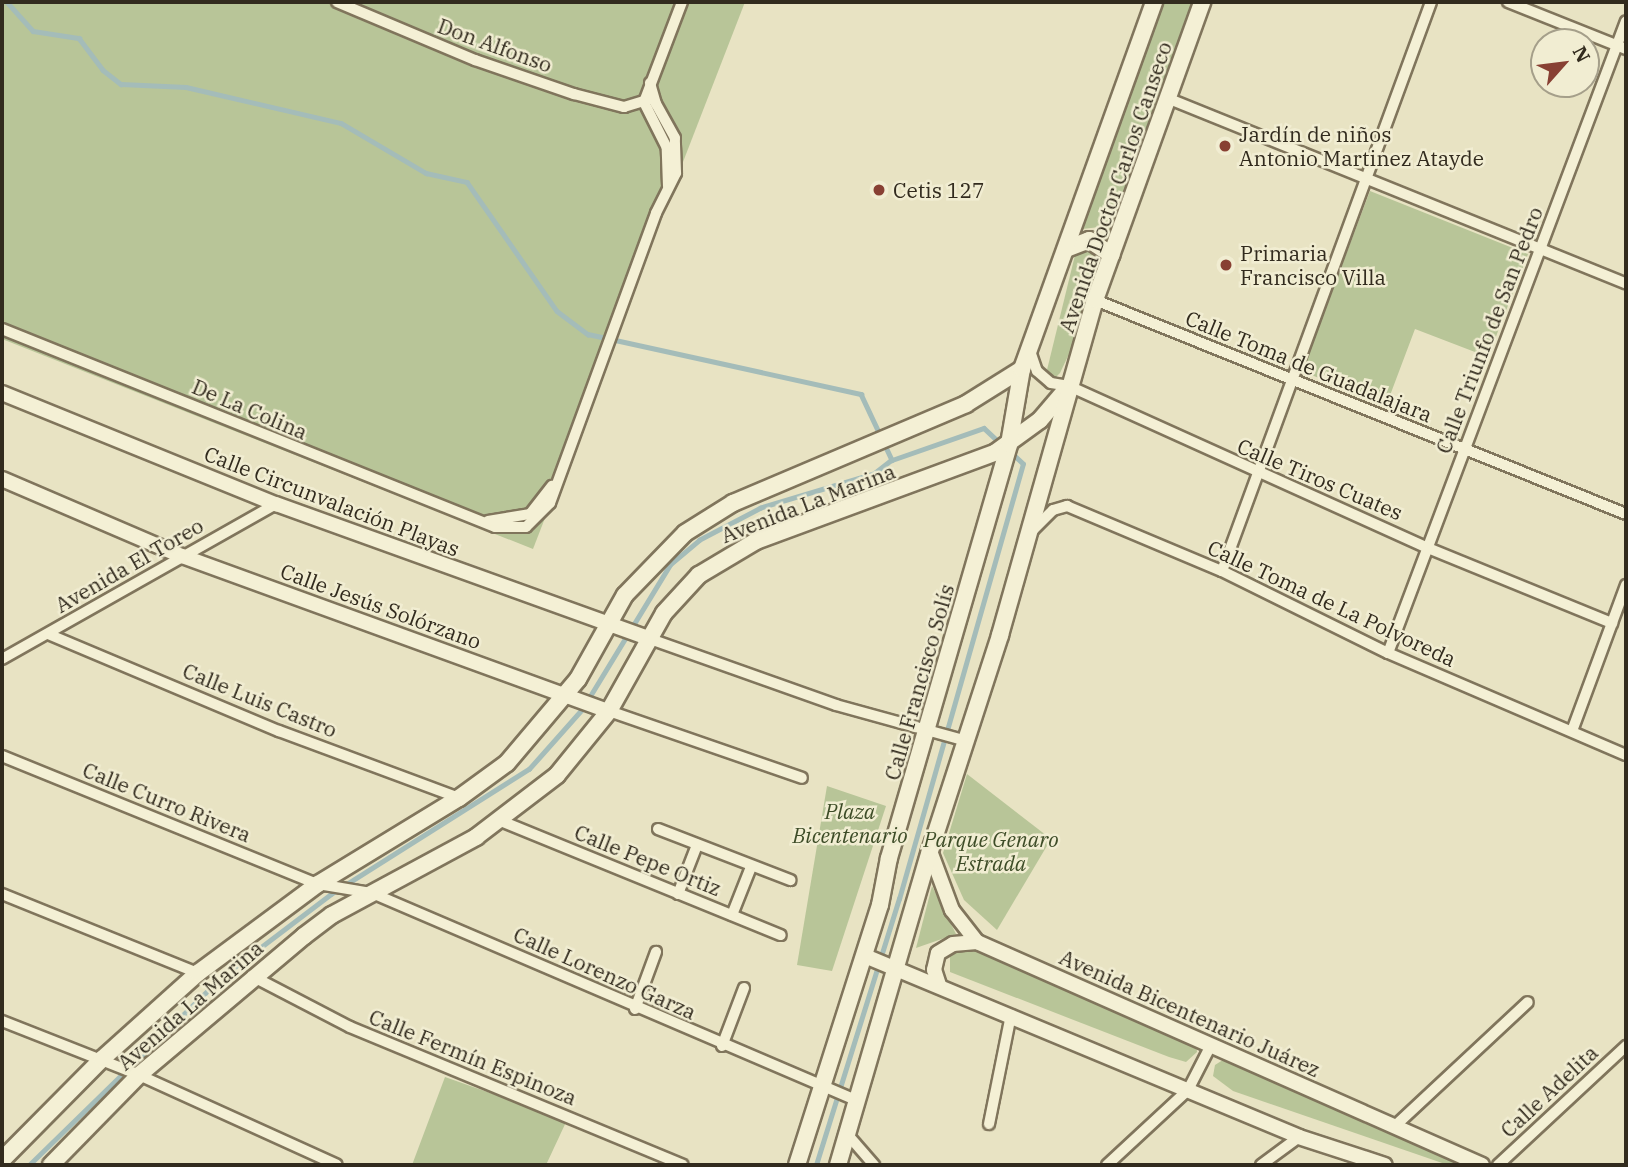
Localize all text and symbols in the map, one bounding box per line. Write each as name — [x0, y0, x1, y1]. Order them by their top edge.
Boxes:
street label: Don Alfonso — [434, 13, 556, 77]
north arrow — [1530, 28, 1600, 98]
street label: Avenida Doctor Carlos Canseco — [1053, 38, 1177, 336]
text: N — [1568, 42, 1596, 66]
place label: Jardín de niños Antonio Martinez Atayde — [1239, 121, 1484, 171]
marker: Jardín de niños Antonio Martinez Atayde — [1217, 138, 1233, 154]
place label: Cetis 127 — [893, 177, 985, 203]
marker: Cetis 127 — [871, 182, 887, 198]
street label: Calle Triunfo de San Pedro — [1430, 203, 1548, 457]
place label: Primaria Francisco Villa — [1240, 240, 1386, 290]
marker: Primaria Francisco Villa — [1218, 257, 1234, 273]
street label: Calle Toma de Guadalajara — [1182, 305, 1436, 427]
street label: De La Colina — [189, 373, 311, 445]
street label: Calle Tiros Cuates — [1234, 433, 1406, 525]
street label: Calle Circunvalación Playas — [201, 441, 463, 561]
street label: Avenida La Marina — [717, 458, 899, 548]
street label: Avenida El Toreo — [50, 512, 208, 618]
street label: Calle Toma de La Polvoreda — [1204, 534, 1460, 672]
street label: Calle Jesús Solórzano — [277, 558, 485, 654]
street label: Calle Francisco Solís — [879, 581, 959, 783]
street label: Calle Luis Castro — [179, 658, 341, 742]
street label: Calle Curro Rivera — [79, 757, 255, 847]
park label: Plaza Bicentenario — [792, 798, 908, 848]
street label: Calle Pepe Ortiz — [571, 819, 725, 901]
park label: Parque Genaro Estrada — [923, 826, 1059, 876]
street label: Calle Lorenzo Garza — [510, 921, 700, 1025]
street label: Avenida La Marina — [112, 935, 268, 1075]
street label: Avenida Bicentenario Juárez — [1056, 944, 1324, 1082]
street label: Calle Fermín Espinoza — [365, 1004, 581, 1110]
street label: Calle Adelita — [1495, 1040, 1603, 1142]

